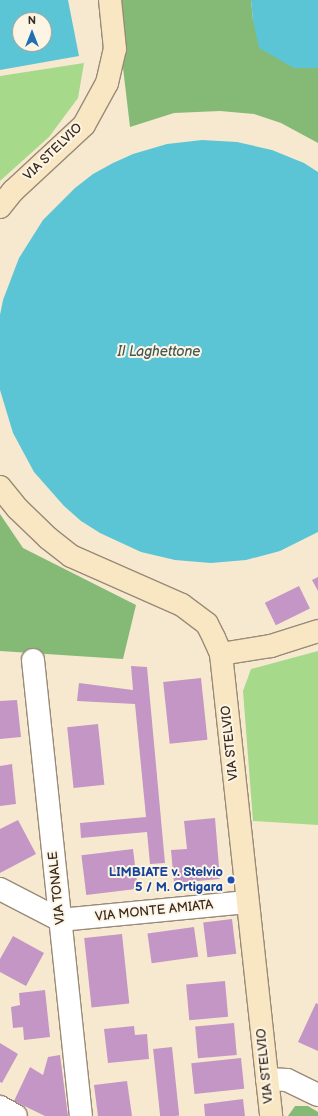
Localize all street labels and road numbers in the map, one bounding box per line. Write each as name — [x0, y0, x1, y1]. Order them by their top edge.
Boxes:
street label: VIA STELVIO — [20, 120, 86, 184]
street label: VIA STELVIO — [218, 704, 242, 782]
street label: VIA TONALE — [45, 850, 69, 926]
street label: VIA MONTE AMIATA — [94, 897, 214, 925]
street label: VIA STELVIO — [253, 1027, 277, 1105]

